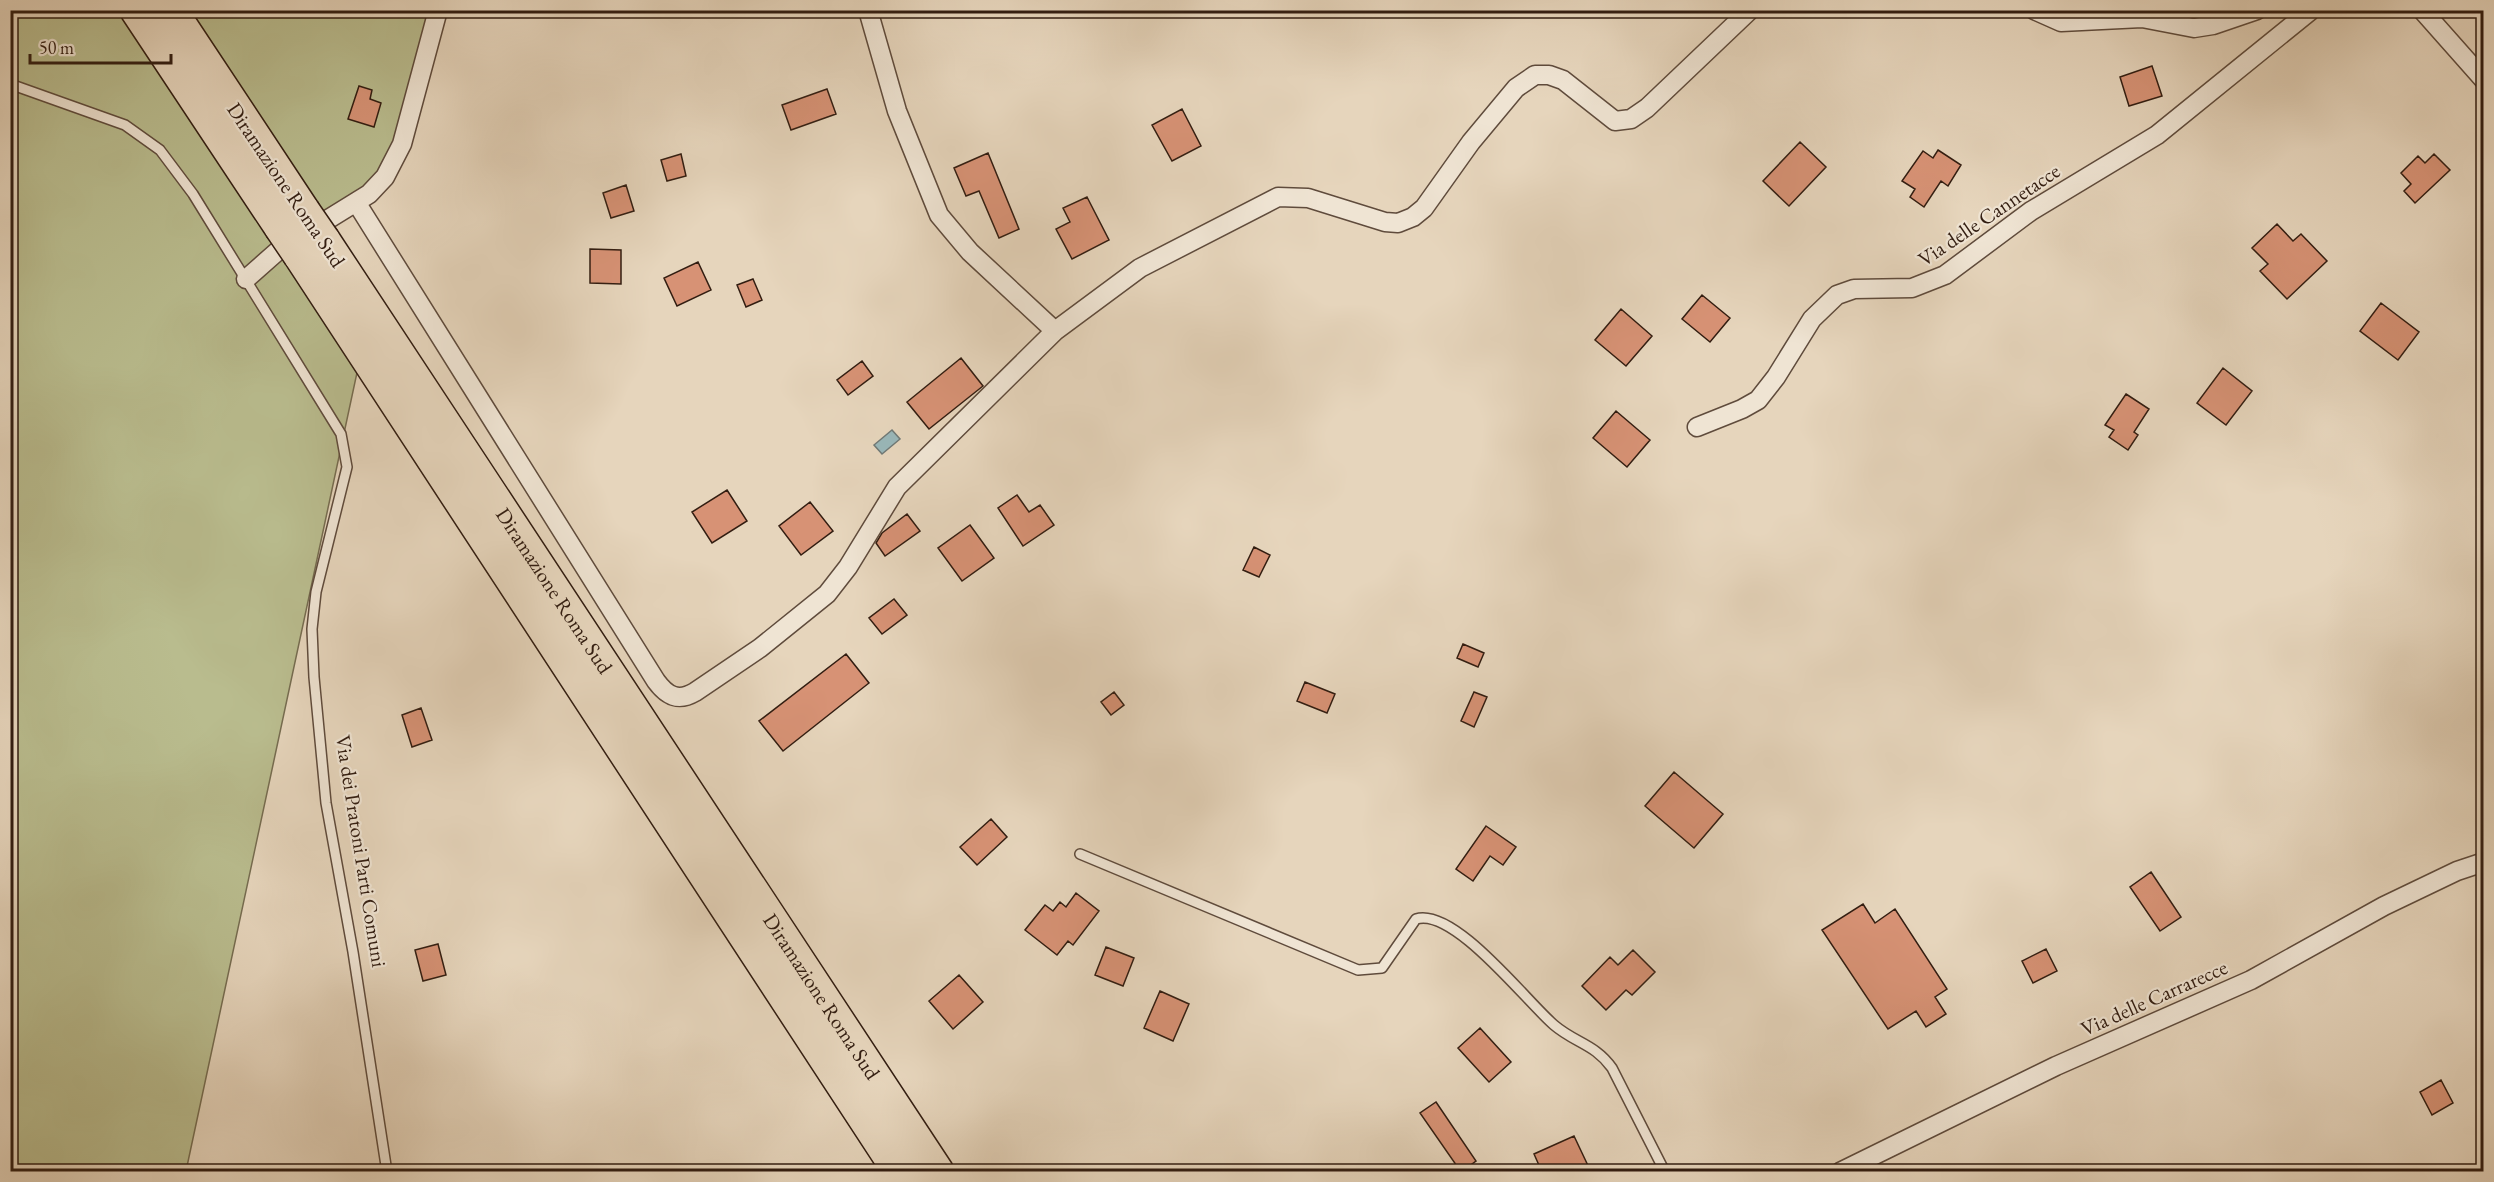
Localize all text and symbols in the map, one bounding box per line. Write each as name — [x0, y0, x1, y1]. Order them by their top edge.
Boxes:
scale bar — [30, 27, 171, 65]
text: 50 m — [39, 36, 74, 59]
street label: Diramazione Roma Sud — [221, 97, 352, 273]
street label: Via delle Cannetacce — [1912, 157, 2065, 272]
street label: Diramazione Roma Sud — [490, 502, 619, 679]
street label: Via dei Pratoni Parti Comuni — [330, 733, 393, 969]
street label: Diramazione Roma Sud — [757, 908, 887, 1085]
street label: Via delle Carrarecce — [2076, 953, 2231, 1042]

